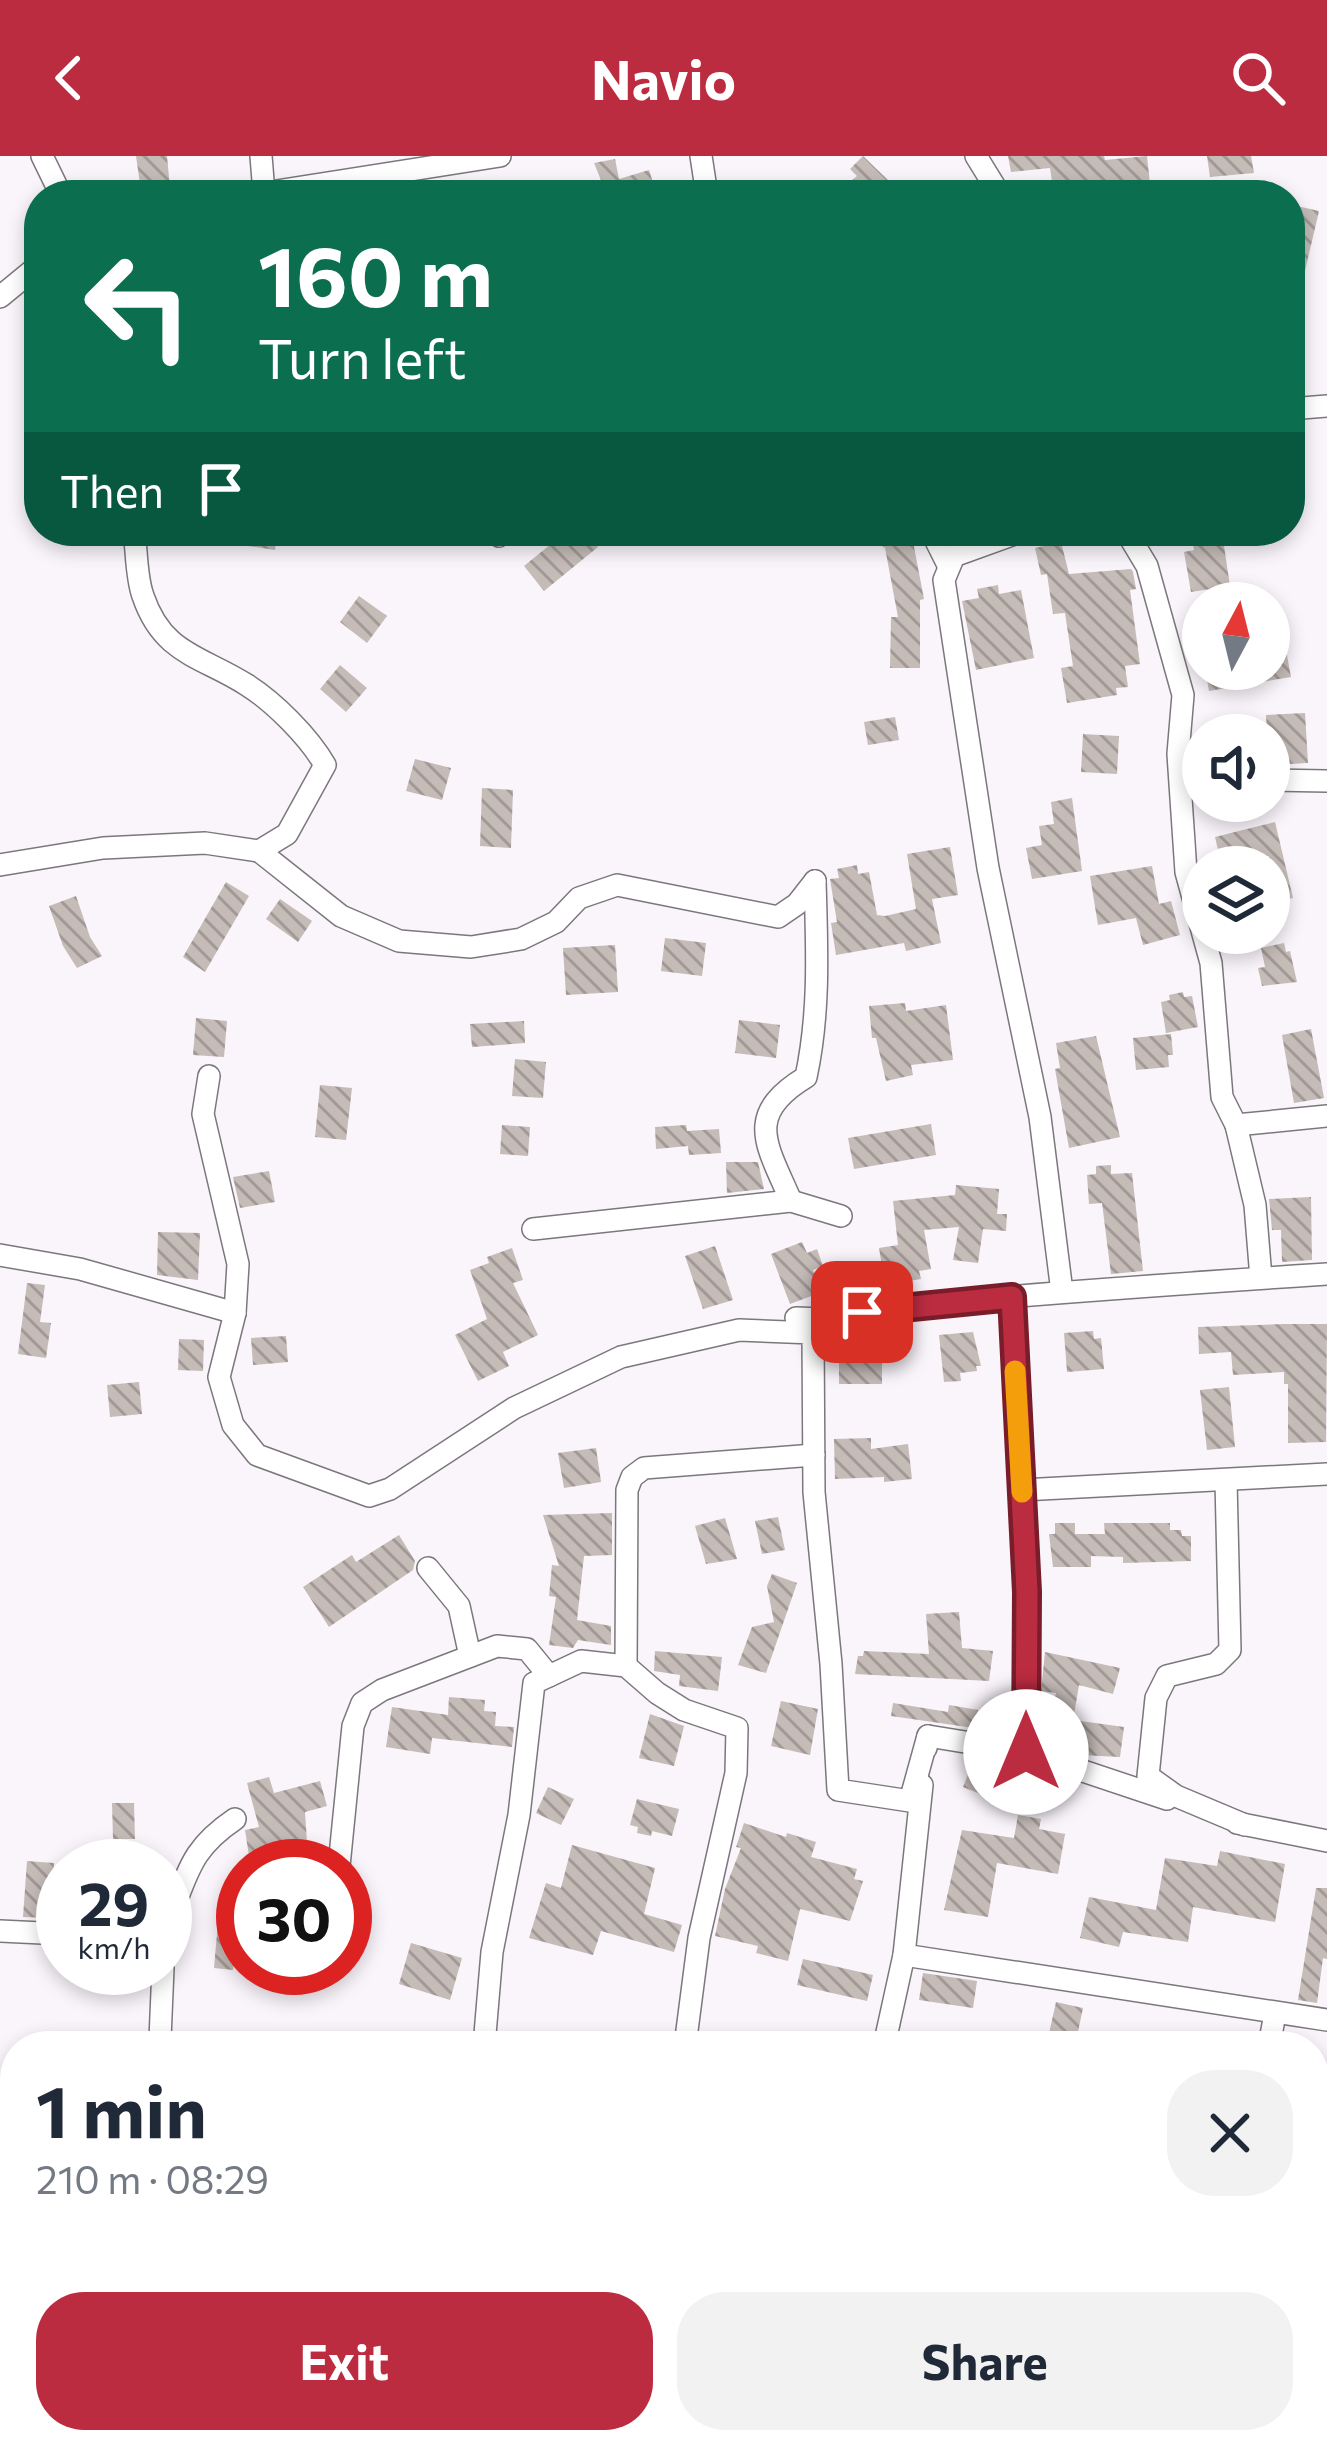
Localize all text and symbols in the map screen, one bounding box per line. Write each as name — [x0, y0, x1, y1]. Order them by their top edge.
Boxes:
icon: back — [36, 45, 102, 111]
text: Navio — [591, 45, 736, 111]
icon: search — [1225, 45, 1291, 111]
text: 160 m — [258, 222, 493, 324]
icon: left — [60, 228, 216, 384]
text: Turn left — [258, 324, 466, 390]
icon: arrive — [188, 456, 254, 522]
text: Then — [60, 462, 164, 517]
north arrow — [1182, 582, 1290, 690]
map controls — [1182, 582, 1290, 954]
button: sound — [1182, 714, 1290, 822]
button: layers — [1182, 846, 1290, 954]
pin — [811, 1261, 913, 1363]
icon: arrive — [829, 1279, 895, 1345]
position arrow — [963, 1689, 1089, 1815]
speed limit sign: 30 — [216, 1839, 372, 1995]
text: 29 — [79, 1865, 149, 1938]
text: km/h — [78, 1928, 150, 1965]
text: 1 min — [36, 2065, 207, 2153]
button: close — [1167, 2070, 1293, 2196]
text: 210 m · 08:29 — [36, 2154, 269, 2202]
button: Exit — [36, 2292, 653, 2430]
button: Share — [677, 2292, 1293, 2430]

